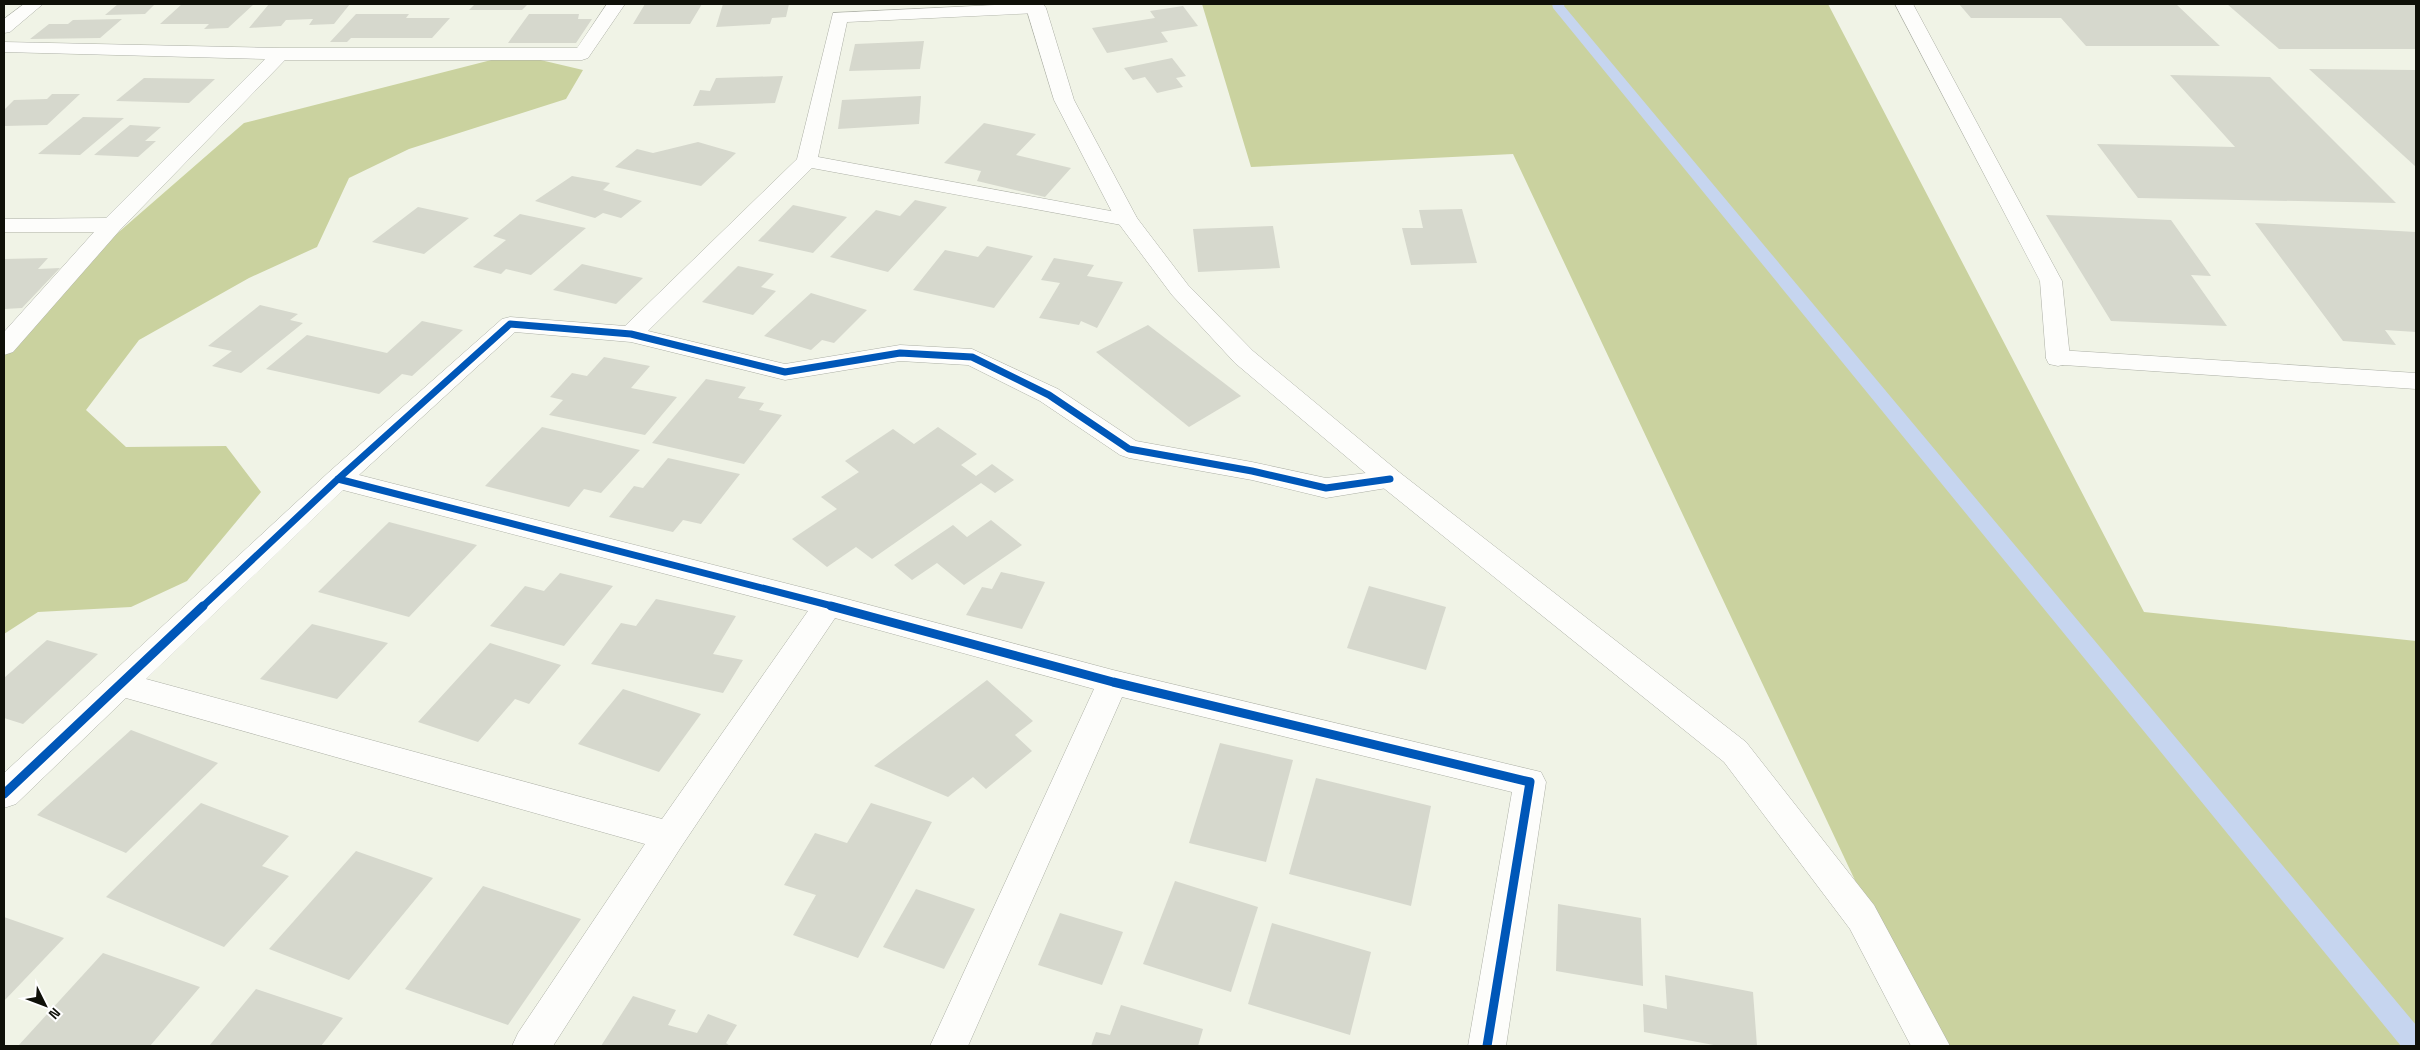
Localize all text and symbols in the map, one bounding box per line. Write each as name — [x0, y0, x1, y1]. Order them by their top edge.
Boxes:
north arrow — [20, 980, 70, 1030]
text: N — [45, 1004, 64, 1023]

